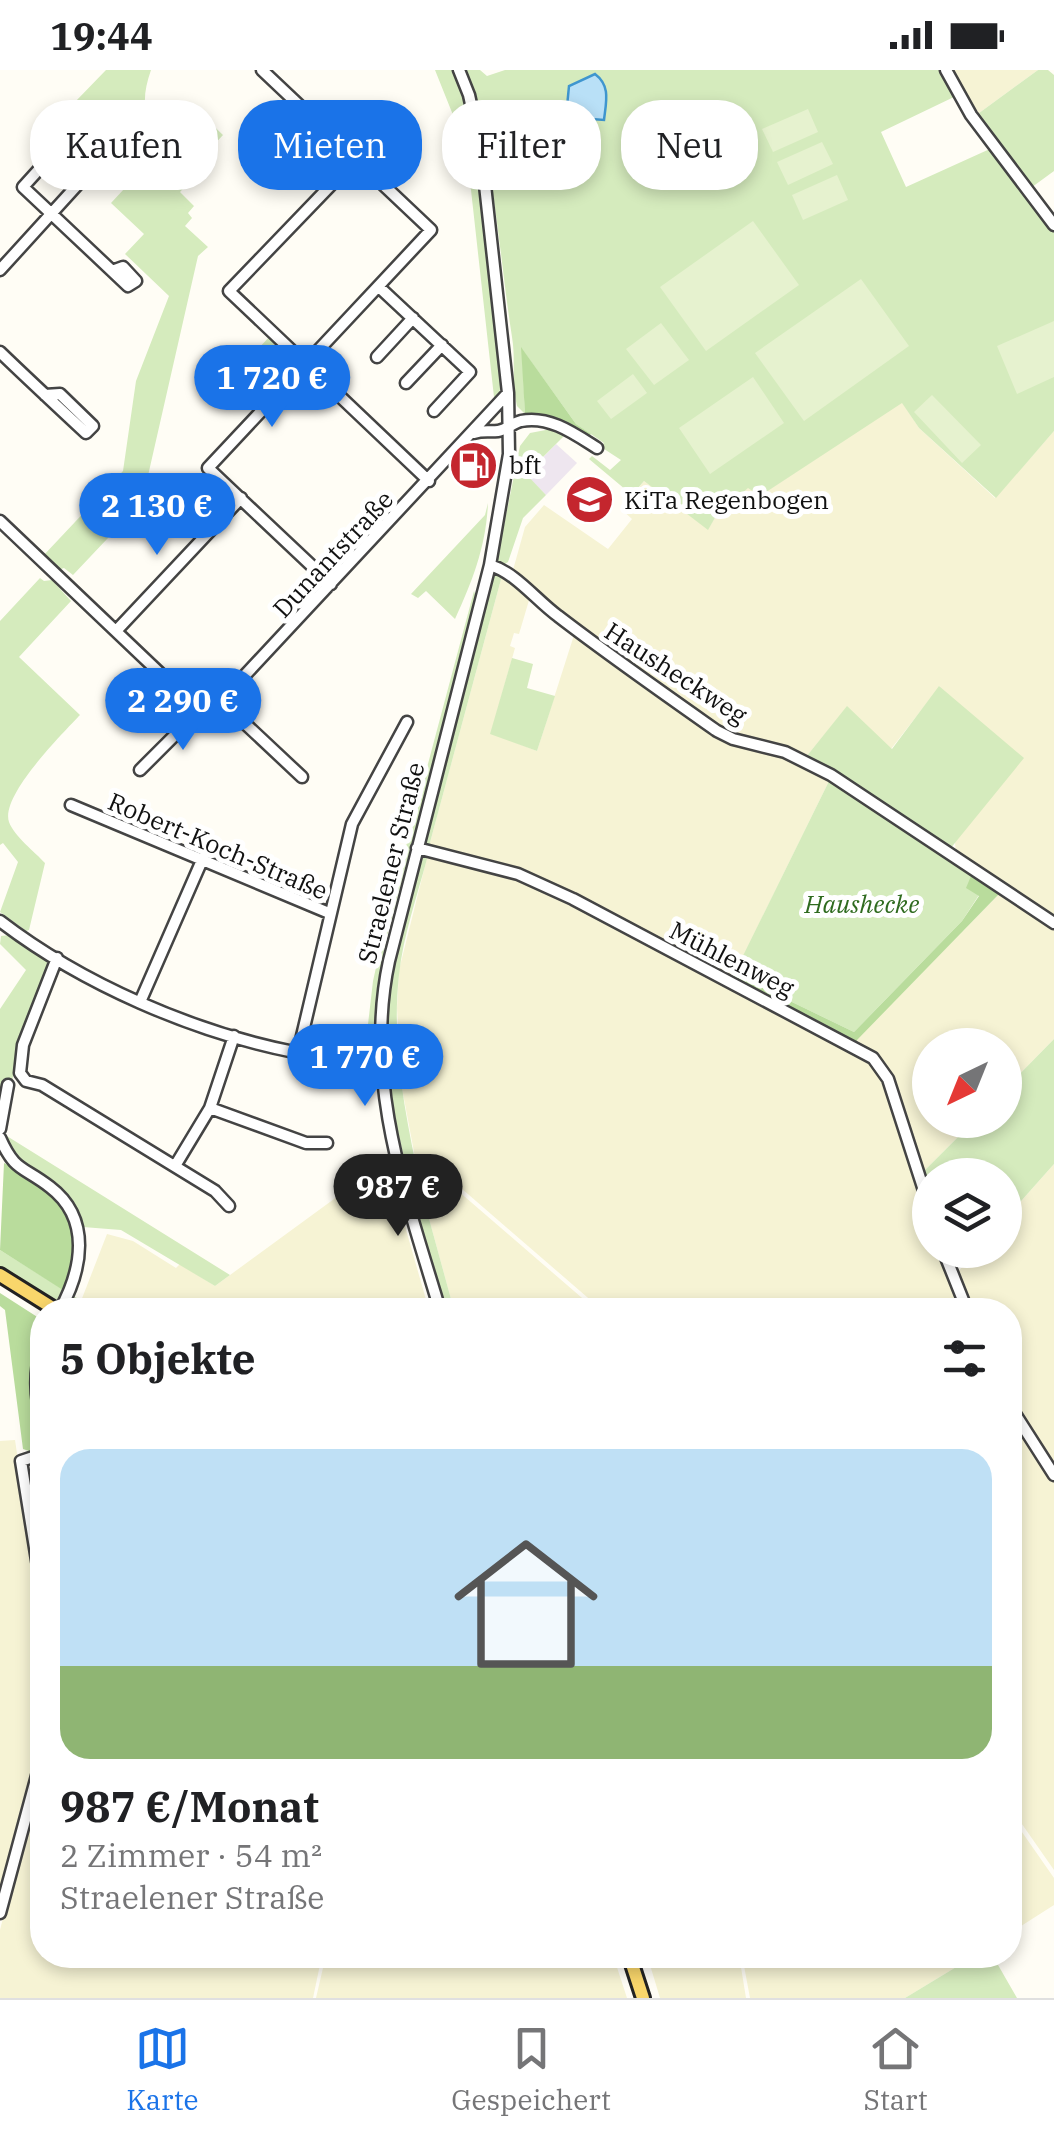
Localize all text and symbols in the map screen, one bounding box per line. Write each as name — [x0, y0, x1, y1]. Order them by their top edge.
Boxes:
text: 19:44 — [50, 11, 153, 60]
chip: Kaufen — [30, 100, 218, 190]
chip: Mieten — [238, 100, 422, 190]
chip: Filter — [442, 100, 601, 190]
chip: Neu — [621, 100, 758, 190]
pin: 1 720 € — [180, 345, 364, 430]
text: 1 720 € — [216, 356, 328, 398]
fuel station icon: bft — [448, 439, 500, 491]
place label: bft — [509, 448, 542, 481]
pin: 2 130 € — [65, 473, 249, 558]
school or university icon: KiTa Regenbogen — [563, 474, 615, 526]
street label: Dunantstraße — [265, 483, 400, 624]
place label: KiTa Regenbogen — [624, 483, 829, 516]
text: 2 130 € — [101, 484, 213, 526]
street label: Hausheckweg — [599, 614, 754, 731]
pin: 2 290 € — [91, 668, 275, 753]
text: 2 290 € — [127, 679, 239, 721]
street label: Straelener Straße — [350, 759, 432, 967]
street label: Robert-Koch-Straße — [103, 784, 333, 907]
park label: Haushecke — [804, 887, 919, 920]
street label: Mühlenweg — [664, 913, 801, 1004]
pin: 1 770 € — [273, 1024, 457, 1109]
north arrow — [912, 1028, 1022, 1138]
map controls — [912, 1028, 1022, 1268]
text: 1 770 € — [309, 1035, 421, 1077]
pin: 987 € — [328, 1154, 468, 1239]
button: layers — [912, 1158, 1022, 1268]
text: 987 € — [356, 1165, 440, 1207]
text: 5 Objekte — [60, 1331, 256, 1386]
icon: filters — [937, 1331, 992, 1386]
icon: home — [436, 1514, 616, 1694]
text: 987 €/Monat — [60, 1779, 319, 1834]
text: 2 Zimmer · 54 m² — [60, 1834, 322, 1876]
text: Straelener Straße — [60, 1876, 324, 1918]
tab: Karte — [126, 2021, 199, 2118]
tab: Gespeichert — [451, 2021, 611, 2118]
tab: Start — [863, 2021, 928, 2118]

